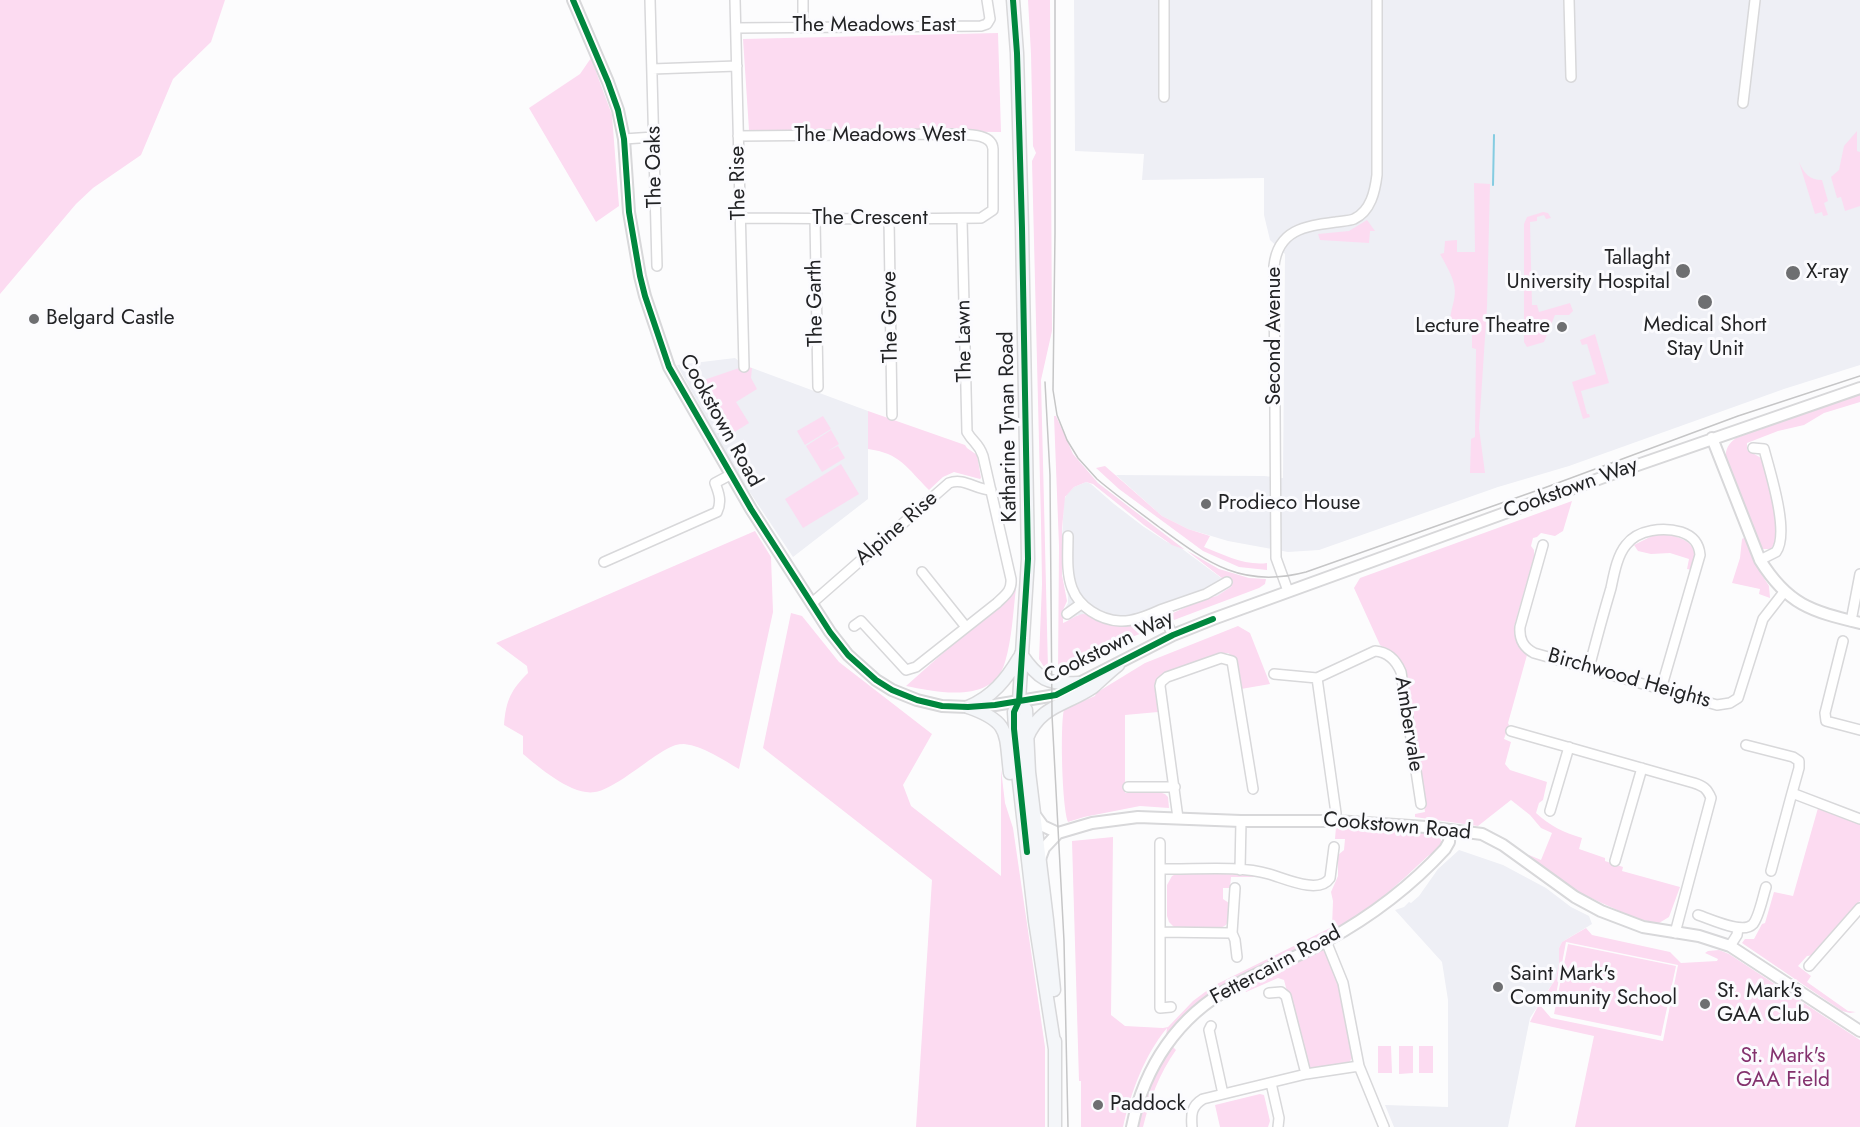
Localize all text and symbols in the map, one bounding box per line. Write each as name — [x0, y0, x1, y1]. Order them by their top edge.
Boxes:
street label: The Meadows East — [792, 13, 956, 39]
street label: The Meadows West — [794, 123, 966, 149]
street label: The Oaks — [642, 126, 668, 208]
street label: The Rise — [726, 146, 752, 220]
street label: The Crescent — [812, 206, 928, 232]
place label: Tallaght University Hospital — [1507, 246, 1670, 296]
street label: The Garth — [803, 259, 829, 347]
place label: X-ray — [1806, 260, 1849, 286]
marker: Tallaght University Hospital — [1674, 262, 1692, 280]
marker: X-ray — [1784, 264, 1802, 282]
street label: Second Avenue — [1262, 267, 1288, 405]
street label: The Grove — [878, 271, 904, 363]
marker: Medical Short Stay Unit — [1696, 293, 1714, 311]
street label: The Lawn — [952, 299, 978, 383]
place label: Belgard Castle — [46, 306, 175, 332]
marker: Belgard Castle — [27, 312, 41, 326]
place label: Medical Short Stay Unit — [1644, 313, 1766, 363]
place label: Lecture Theatre — [1415, 314, 1550, 340]
marker: Lecture Theatre — [1555, 320, 1569, 334]
street label: Katharine Tynan Road — [995, 331, 1023, 523]
street label: Cookstown Road — [673, 350, 767, 492]
street label: Cookstown Way — [1501, 453, 1641, 525]
street label: Alpine Rise — [851, 486, 943, 572]
place label: Prodieco House — [1218, 491, 1360, 517]
marker: Prodieco House — [1199, 497, 1213, 511]
street label: Cookstown Way — [1040, 606, 1178, 690]
street label: Birchwood Heights — [1545, 644, 1713, 714]
street label: Ambervale — [1388, 675, 1428, 773]
street label: Cookstown Road — [1322, 808, 1472, 846]
street label: Fettercairn Road — [1207, 921, 1345, 1011]
place label: Saint Mark's Community School — [1510, 962, 1677, 1012]
place label: St. Mark's GAA Club — [1717, 979, 1810, 1029]
marker: Saint Mark's Community School — [1491, 980, 1505, 994]
marker: St. Mark's GAA Club — [1698, 997, 1712, 1011]
park label: St. Mark's GAA Field — [1736, 1044, 1830, 1094]
place label: Paddock — [1110, 1092, 1186, 1118]
marker: Paddock — [1091, 1098, 1105, 1112]

